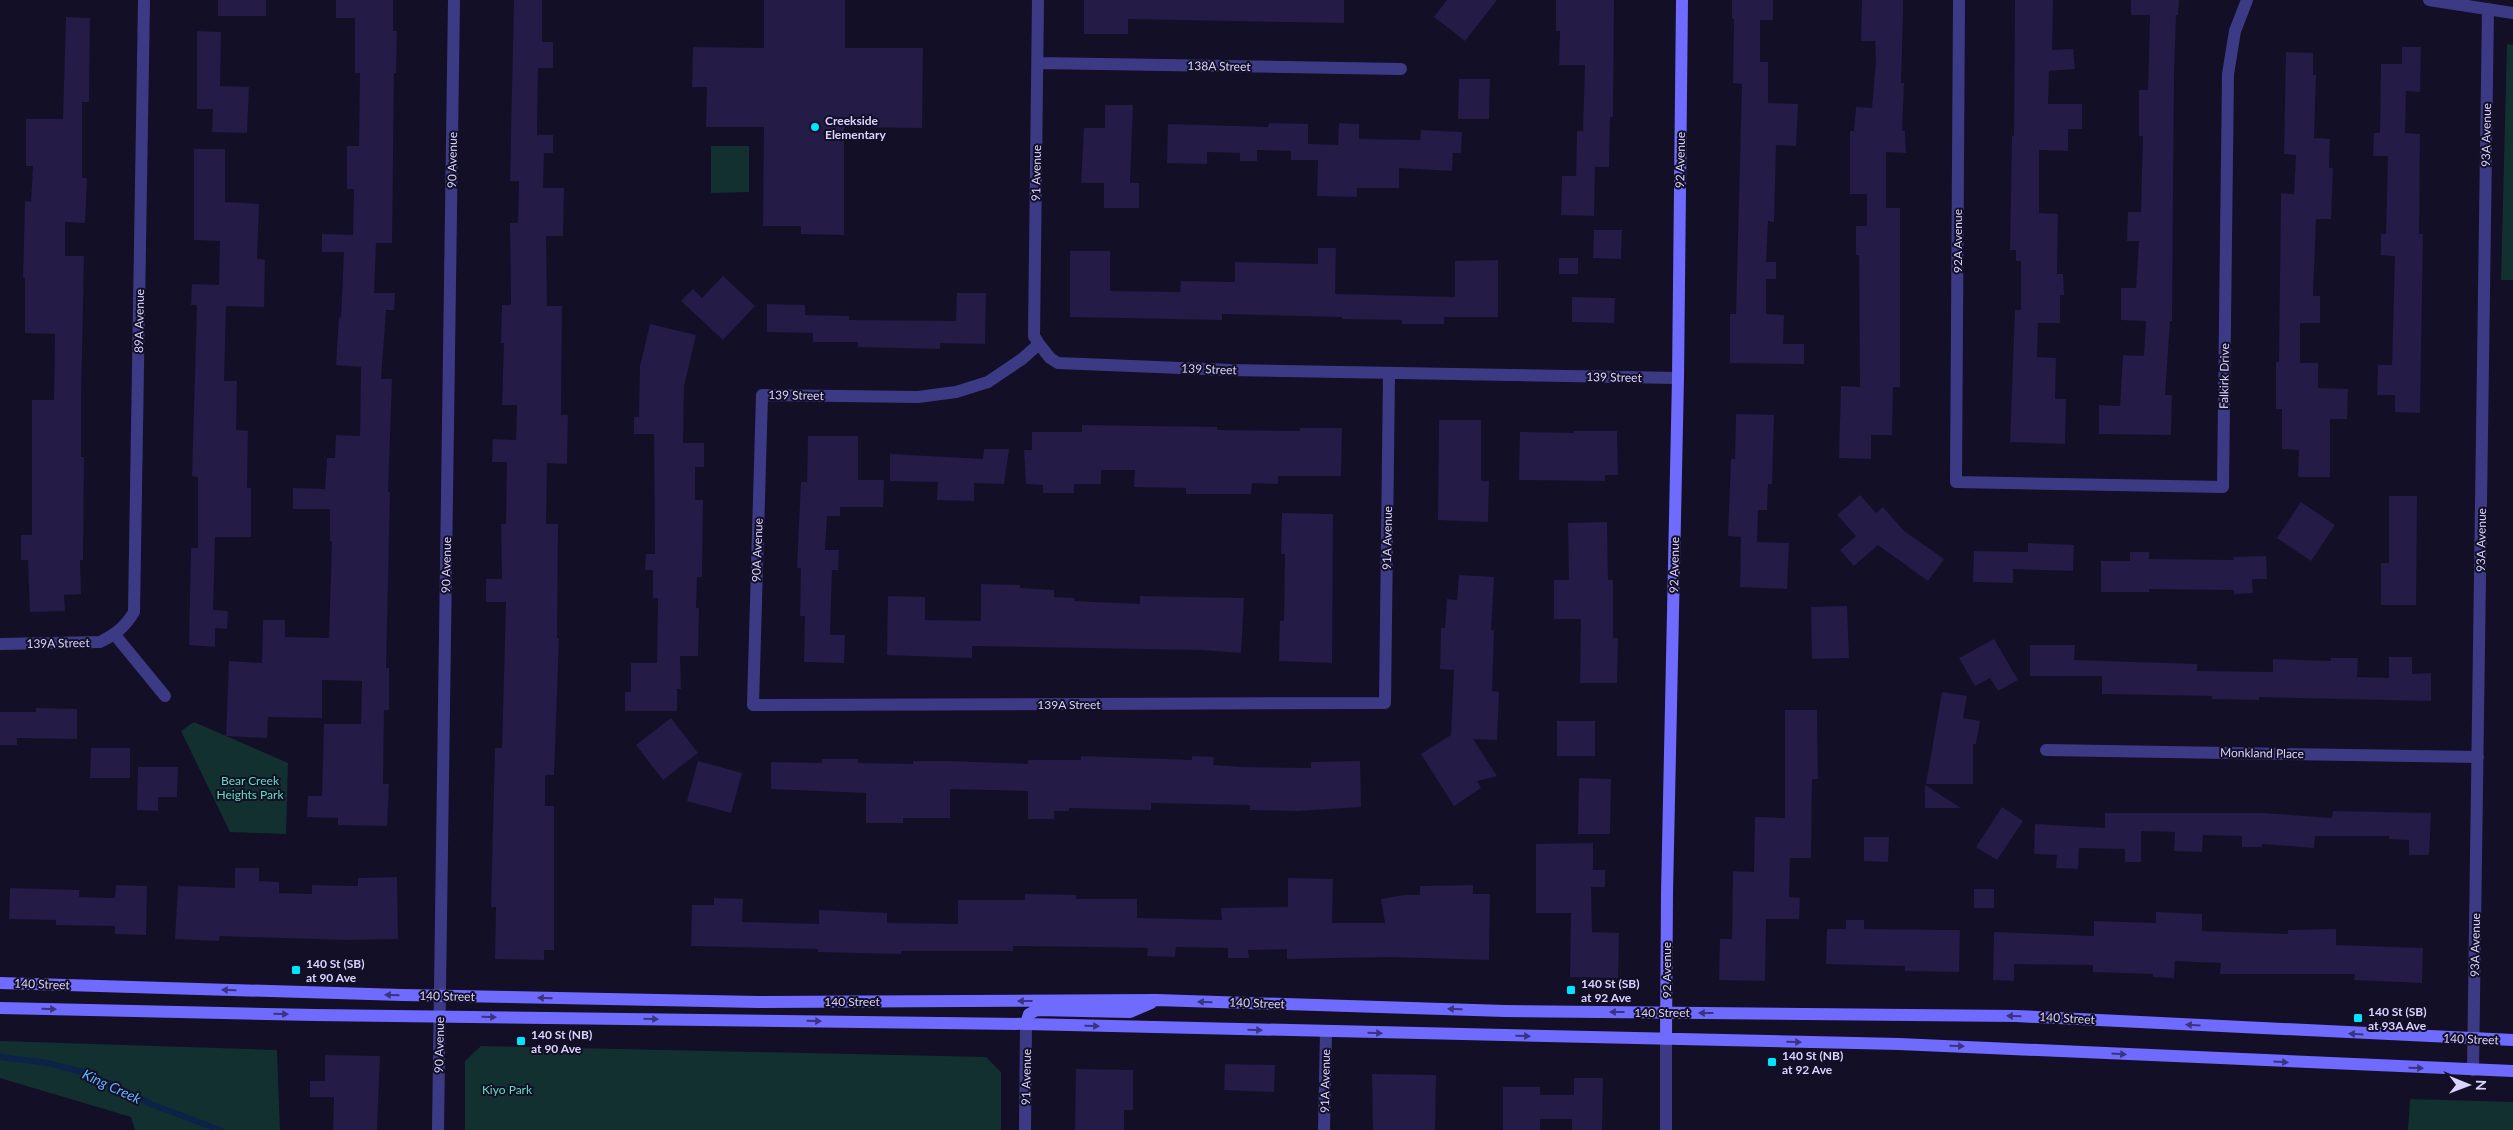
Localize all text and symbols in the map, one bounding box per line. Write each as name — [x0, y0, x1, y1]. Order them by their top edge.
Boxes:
street label: 138A Street — [1187, 58, 1251, 74]
street label: 93A Avenue — [2478, 103, 2494, 167]
place label: Creekside Elementary — [825, 113, 886, 142]
marker: Creekside Elementary — [809, 121, 821, 133]
street label: 90 Avenue — [444, 132, 460, 188]
street label: 92 Avenue — [1672, 132, 1688, 188]
street label: 91 Avenue — [1028, 145, 1044, 201]
street label: 92A Avenue — [1950, 209, 1965, 273]
street label: 89A Avenue — [131, 289, 147, 353]
street label: Falkirk Drive — [2216, 343, 2232, 409]
street label: 139 Street — [1181, 361, 1238, 377]
street label: 139 Street — [1586, 369, 1643, 385]
street label: 139 Street — [768, 387, 825, 403]
street label: 91A Avenue — [1379, 506, 1395, 570]
street label: 93A Avenue — [2473, 508, 2489, 572]
street label: 90A Avenue — [748, 518, 766, 582]
street label: 90 Avenue — [438, 537, 454, 593]
street label: 92 Avenue — [1666, 537, 1682, 593]
street label: 139A Street — [26, 635, 90, 651]
street label: 139A Street — [1037, 697, 1101, 712]
street label: Monkland Place — [2220, 745, 2304, 761]
park label: Bear Creek Heights Park — [216, 773, 284, 802]
street label: 93A Avenue — [2467, 913, 2483, 977]
street label: 92 Avenue — [1659, 942, 1674, 998]
place label: 140 St (SB) at 90 Ave — [306, 956, 365, 985]
marker: 140 St (SB) at 90 Ave — [290, 964, 302, 976]
street label: 140 Street — [14, 976, 71, 992]
place label: 140 St (SB) at 92 Ave — [1581, 976, 1640, 1005]
marker: 140 St (SB) at 92 Ave — [1565, 984, 1577, 996]
one-way arrow — [221, 986, 237, 994]
street label: 140 Street — [419, 988, 476, 1004]
one-way arrow — [383, 991, 399, 999]
one-way arrow — [536, 994, 552, 1002]
street label: 140 Street — [824, 994, 880, 1009]
street label: 140 Street — [1229, 995, 1286, 1011]
one-way arrow — [1017, 997, 1033, 1005]
one-way arrow — [1197, 998, 1213, 1006]
place label: 140 St (SB) at 93A Ave — [2368, 1004, 2427, 1033]
one-way arrow — [1447, 1005, 1463, 1013]
street label: 140 Street — [1634, 1005, 1690, 1020]
one-way arrow — [41, 1006, 57, 1014]
one-way arrow — [1609, 1008, 1625, 1016]
one-way arrow — [1698, 1009, 1714, 1017]
street label: 140 Street — [2039, 1009, 2096, 1027]
one-way arrow — [273, 1010, 289, 1018]
one-way arrow — [2005, 1012, 2021, 1020]
marker: 140 St (SB) at 93A Ave — [2352, 1012, 2364, 1024]
one-way arrow — [481, 1013, 497, 1021]
one-way arrow — [643, 1015, 659, 1023]
street label: 90 Avenue — [431, 1017, 447, 1073]
one-way arrow — [806, 1017, 822, 1025]
one-way arrow — [2185, 1021, 2201, 1029]
one-way arrow — [1084, 1022, 1100, 1030]
one-way arrow — [1247, 1026, 1263, 1034]
place label: 140 St (NB) at 90 Ave — [531, 1027, 592, 1056]
one-way arrow — [1367, 1029, 1383, 1037]
one-way arrow — [2347, 1029, 2363, 1037]
street label: 140 Street — [2443, 1031, 2500, 1047]
one-way arrow — [1515, 1032, 1531, 1040]
marker: 140 St (NB) at 90 Ave — [515, 1035, 527, 1047]
one-way arrow — [1786, 1038, 1802, 1046]
one-way arrow — [1949, 1043, 1965, 1051]
place label: 140 St (NB) at 92 Ave — [1782, 1048, 1843, 1077]
street label: 91 Avenue — [1018, 1049, 1034, 1105]
street label: 91A Avenue — [1317, 1049, 1333, 1113]
one-way arrow — [2111, 1050, 2127, 1058]
marker: 140 St (NB) at 92 Ave — [1766, 1056, 1778, 1068]
one-way arrow — [2273, 1058, 2289, 1066]
north arrow — [2443, 1060, 2493, 1110]
one-way arrow — [2408, 1064, 2424, 1072]
water label: King Creek — [80, 1065, 144, 1107]
text: N — [2473, 1080, 2490, 1091]
park label: Kiyo Park — [482, 1082, 533, 1097]

